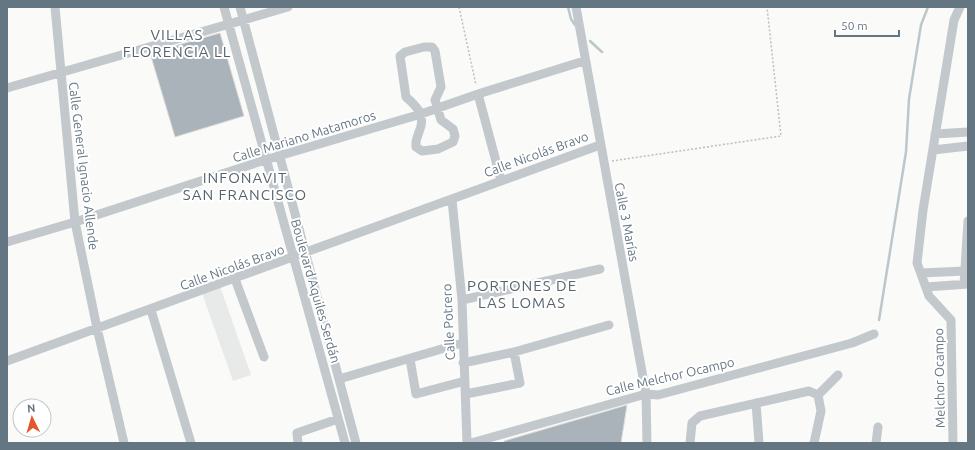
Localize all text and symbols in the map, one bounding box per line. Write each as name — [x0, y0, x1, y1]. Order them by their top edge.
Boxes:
scale bar — [835, 12, 899, 38]
text: 50 m — [841, 19, 868, 32]
district label: VILLAS FLORENCIA LL — [123, 26, 231, 60]
street label: Calle General Ignacio Allende — [67, 81, 101, 251]
street label: Calle Mariano Matamoros — [231, 107, 378, 164]
street label: Calle Nicolás Bravo — [482, 129, 590, 179]
district label: INFONAVIT SAN FRANCISCO — [183, 169, 307, 203]
street label: Calle 3 Marías — [612, 181, 642, 263]
street label: Boulevard Aquiles Serdán — [289, 218, 343, 364]
street label: Calle Nicolás Bravo — [178, 242, 286, 292]
district label: PORTONES DE LAS LOMAS — [467, 277, 577, 311]
street label: Calle Potrero — [439, 283, 457, 361]
street label: Melchor Ocampo — [931, 328, 947, 428]
street label: Calle Melchor Ocampo — [604, 354, 736, 398]
north arrow — [12, 398, 52, 438]
text: N — [27, 402, 36, 414]

